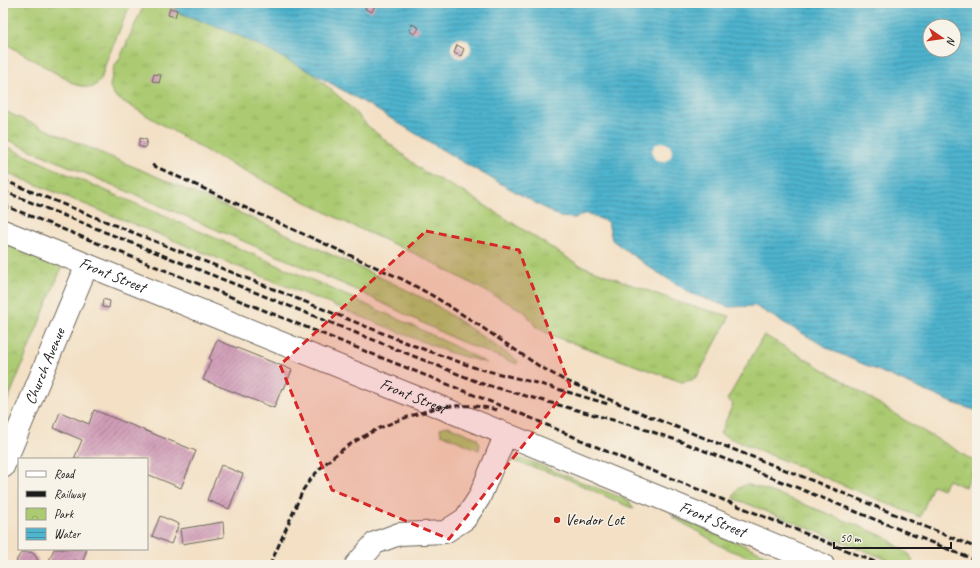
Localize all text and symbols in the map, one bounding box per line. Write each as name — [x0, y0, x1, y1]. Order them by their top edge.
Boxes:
north arrow — [922, 18, 962, 58]
text: N — [944, 35, 959, 47]
street label: Front Street — [77, 253, 151, 298]
street label: Church Avenue — [20, 324, 70, 408]
street label: Front Street — [377, 374, 452, 419]
legend — [18, 458, 148, 550]
text: Road — [54, 466, 76, 482]
text: Railway — [54, 486, 86, 502]
street label: Front Street — [677, 497, 751, 543]
text: Park — [54, 506, 75, 522]
place label: Vendor Lot — [565, 510, 626, 530]
marker: Vendor Lot — [552, 515, 562, 525]
scale bar — [834, 524, 951, 550]
text: Water — [54, 526, 82, 542]
text: 50 m — [840, 530, 862, 546]

